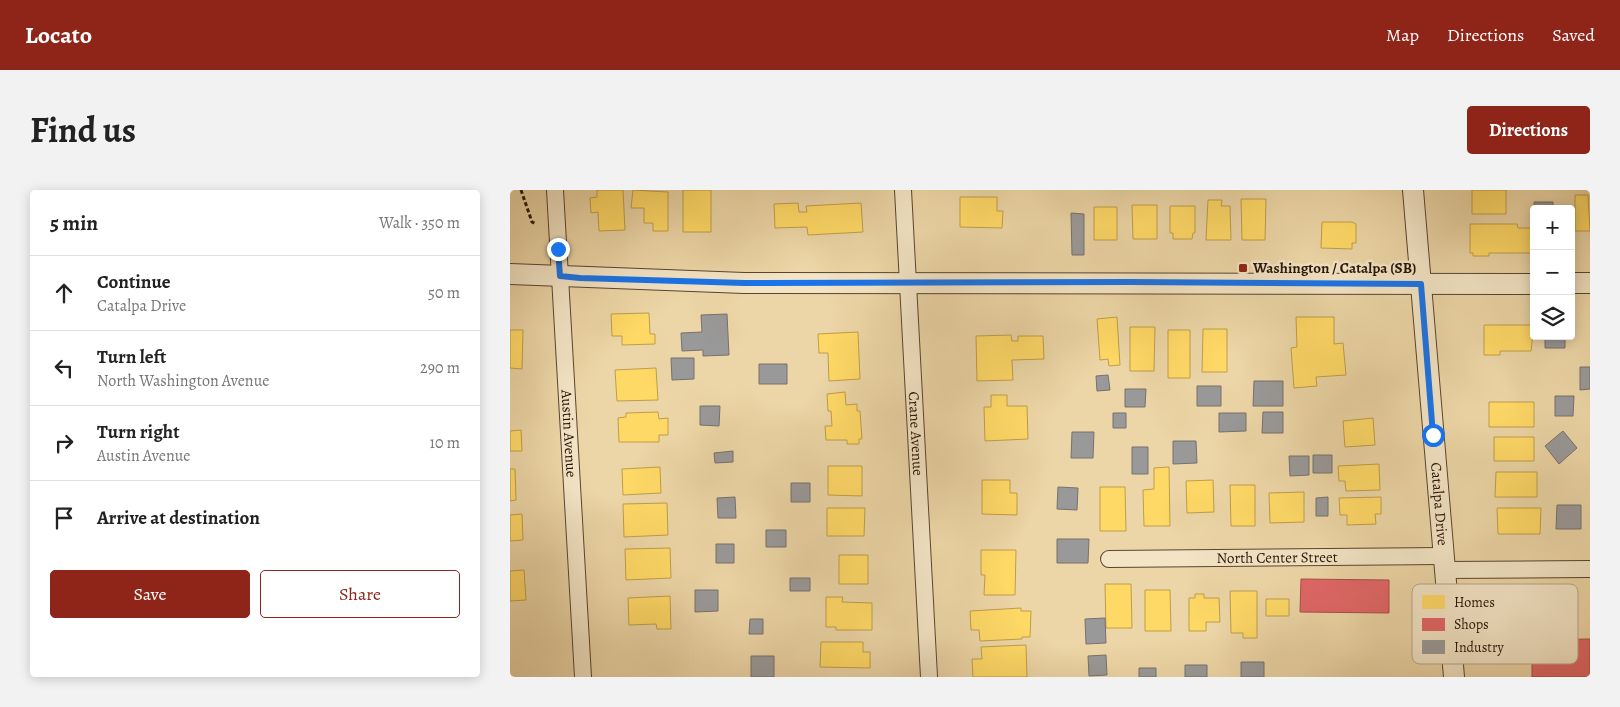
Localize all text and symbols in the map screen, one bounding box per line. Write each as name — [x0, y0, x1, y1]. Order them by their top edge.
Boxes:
text: Locato — [25, 19, 92, 51]
text: Map — [1386, 23, 1419, 47]
text: Directions — [1447, 23, 1524, 47]
text: Saved — [1552, 23, 1595, 47]
text: Find us — [30, 106, 136, 154]
button: Directions — [1467, 106, 1590, 154]
map controls — [1530, 205, 1575, 340]
button: + — [1530, 205, 1575, 250]
text: 5 min — [50, 209, 98, 237]
text: Walk · 350 m — [379, 212, 460, 234]
route end — [547, 238, 570, 261]
button: − — [1530, 250, 1575, 295]
place label: Washington / Catalpa (SB) — [1252, 258, 1416, 278]
marker: Washington / Catalpa (SB) — [1237, 262, 1249, 274]
text: Continue — [97, 269, 171, 295]
icon: ahead — [50, 279, 78, 307]
text: 50 m — [428, 282, 460, 304]
text: Catalpa Drive — [97, 295, 186, 317]
button: layers — [1530, 295, 1575, 340]
text: Turn left — [97, 344, 166, 370]
icon: left — [50, 354, 78, 382]
text: 290 m — [420, 357, 460, 379]
text: North Washington Avenue — [97, 370, 269, 392]
street label: Austin Avenue — [556, 388, 582, 478]
street label: Crane Avenue — [904, 391, 928, 477]
text: Turn right — [97, 419, 179, 445]
route start — [1422, 424, 1445, 447]
icon: right — [50, 429, 78, 457]
text: 10 m — [430, 432, 460, 454]
text: Austin Avenue — [97, 445, 191, 467]
street label: Catalpa Drive — [1426, 461, 1453, 547]
icon: arrive — [50, 504, 78, 532]
text: Arrive at destination — [97, 505, 260, 531]
street label: North Center Street — [1216, 547, 1338, 568]
button: Save — [50, 570, 250, 618]
button: Share — [260, 570, 460, 618]
legend — [1412, 584, 1578, 664]
text: Homes — [1454, 593, 1495, 612]
text: Shops — [1454, 615, 1489, 634]
text: Industry — [1454, 638, 1504, 657]

